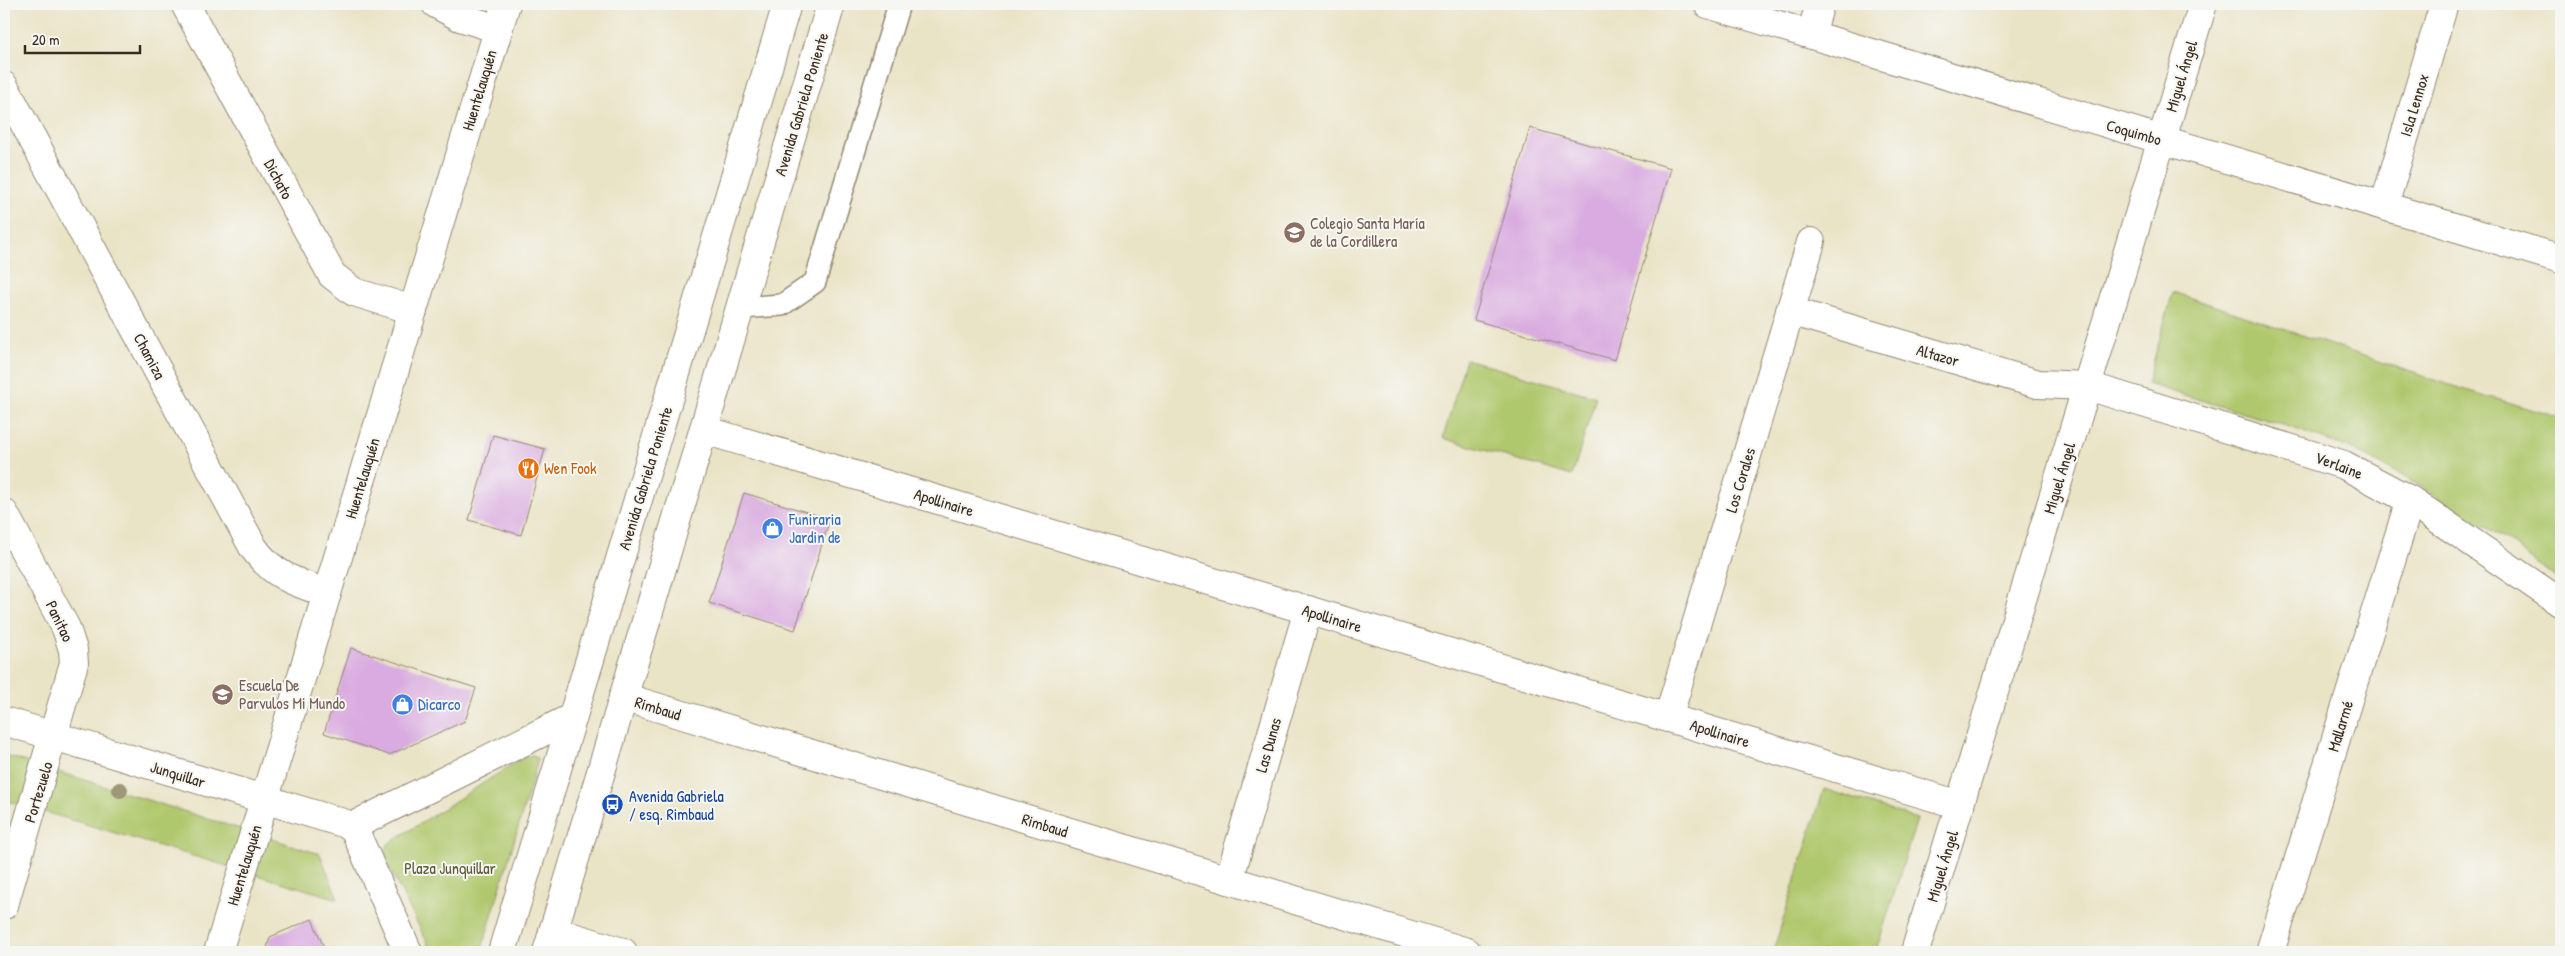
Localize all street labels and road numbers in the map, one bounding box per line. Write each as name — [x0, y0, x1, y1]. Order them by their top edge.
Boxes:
street label: Avenida Gabriela Poniente — [769, 29, 833, 178]
street label: Miguel Ángel — [2160, 37, 2203, 114]
street label: Huentelauquén — [456, 47, 502, 133]
street label: Isla Lennox — [2394, 71, 2434, 139]
street label: Coquimbo — [2104, 114, 2165, 151]
street label: Dichato — [259, 155, 299, 203]
street label: Chamiza — [129, 329, 171, 383]
street label: Altazor — [1914, 338, 1962, 372]
street label: Avenida Gabriela Poniente — [613, 403, 677, 552]
street label: Huentelauquén — [339, 435, 385, 521]
street label: Miguel Ángel — [2038, 439, 2081, 516]
street label: Los Corales — [1720, 445, 1760, 515]
street label: Verlaine — [2312, 446, 2367, 484]
street label: Apollinaire — [912, 483, 977, 522]
street label: Panitao — [41, 597, 80, 646]
street label: Apollinaire — [1300, 599, 1365, 638]
street label: Rimbaud — [632, 691, 684, 725]
street label: Mallarmé — [2322, 697, 2358, 754]
street label: Apollinaire — [1688, 714, 1753, 753]
street label: Las Dunas — [1250, 715, 1286, 775]
street label: Junquillar — [148, 755, 208, 793]
street label: Portezuelo — [18, 758, 58, 825]
street label: Rimbaud — [1019, 808, 1071, 842]
street label: Huentelauquén — [221, 822, 267, 908]
street label: Miguel Ángel — [1921, 827, 1964, 904]

